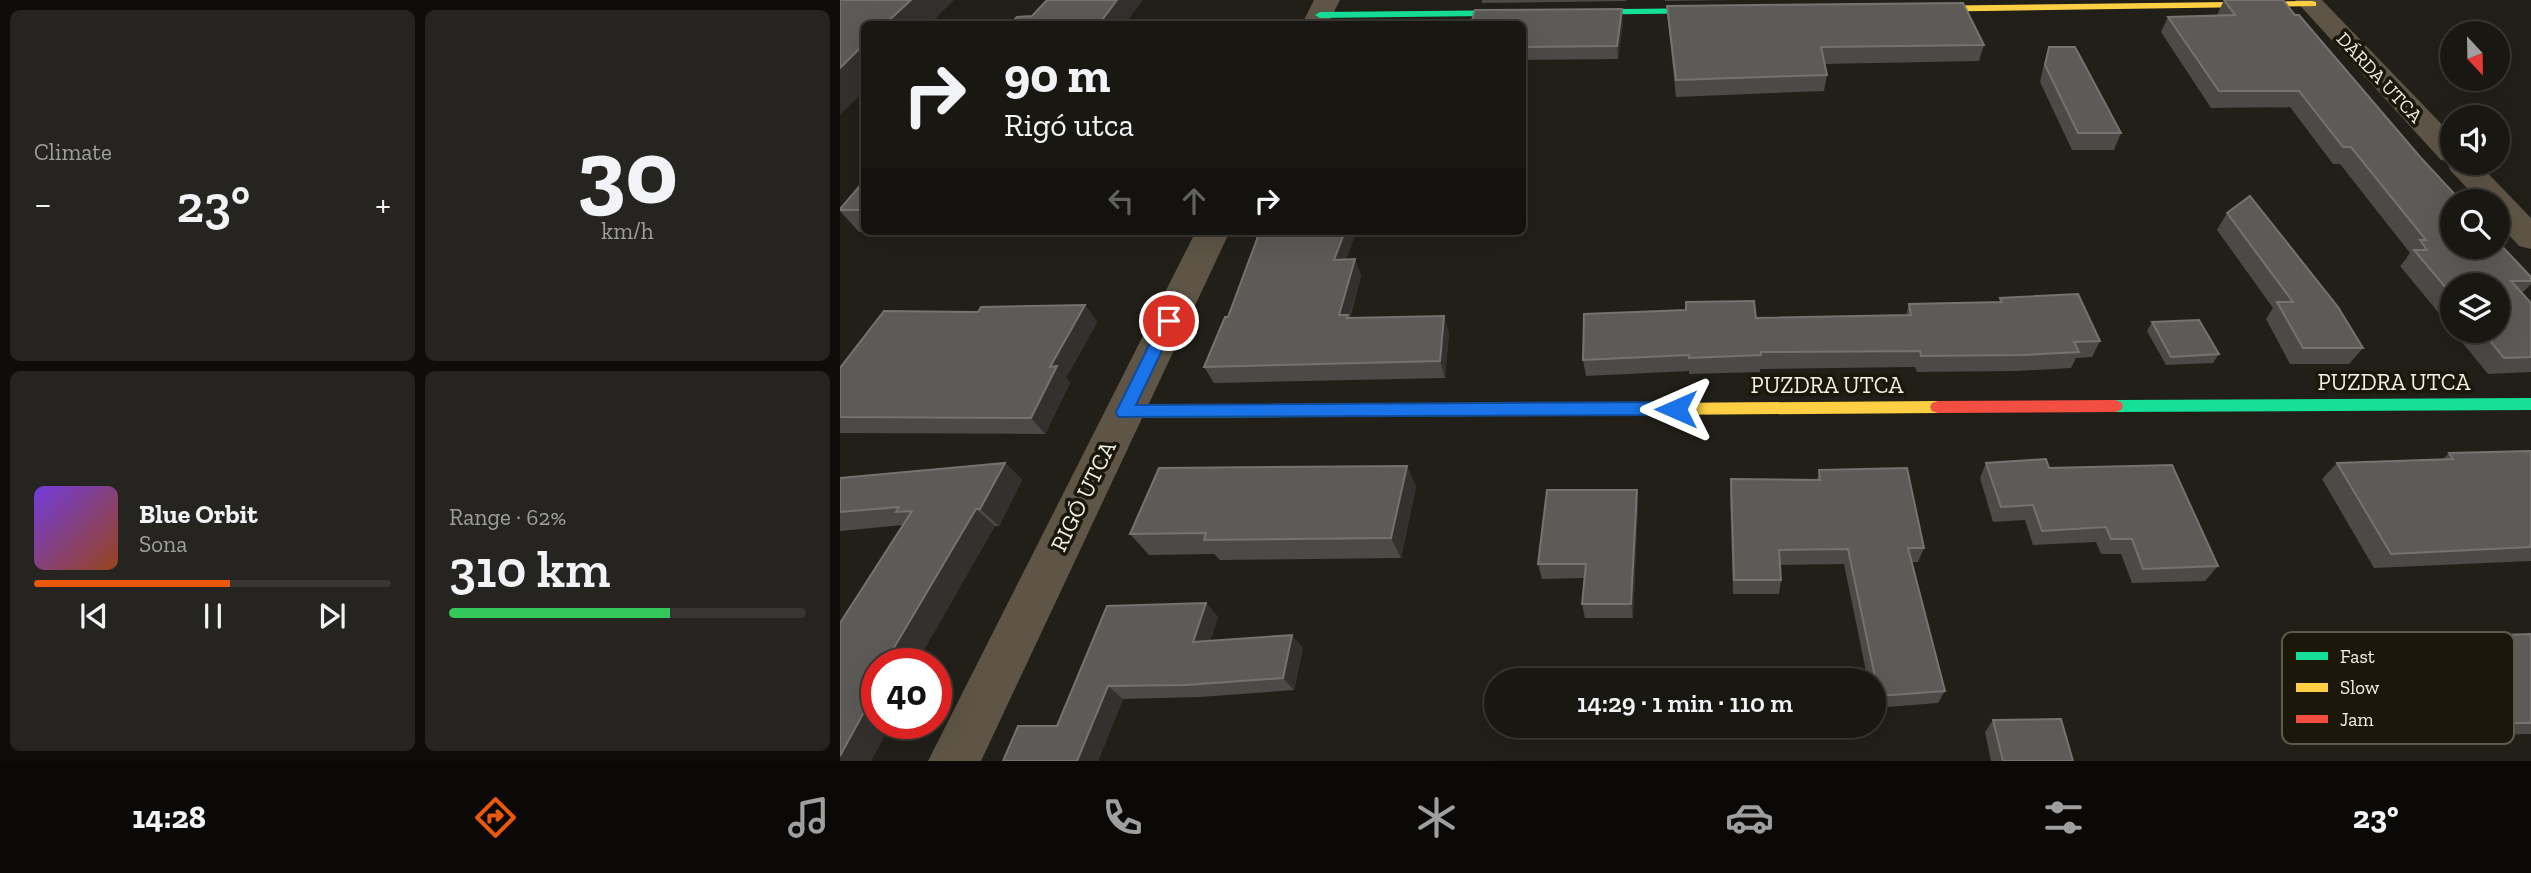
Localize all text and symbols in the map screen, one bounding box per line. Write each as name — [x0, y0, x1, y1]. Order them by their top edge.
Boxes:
north arrow — [2440, 21, 2510, 91]
map controls — [2440, 21, 2510, 343]
street label: DÁRDA UTCA — [2332, 27, 2428, 128]
text: 90 m — [1004, 46, 1111, 105]
icon: right — [889, 49, 980, 140]
button: sound — [2440, 105, 2510, 175]
text: Rigó utca — [1004, 106, 1134, 144]
text: 30 — [577, 117, 678, 226]
text: Climate — [34, 138, 112, 166]
text: 23° — [176, 173, 250, 235]
text: − — [34, 181, 52, 227]
text: + — [375, 181, 391, 227]
icon: left — [1102, 182, 1140, 220]
icon: ahead — [1175, 182, 1213, 220]
icon: right — [1248, 182, 1286, 220]
button: search — [2440, 189, 2510, 259]
text: km/h — [601, 217, 654, 245]
button: layers — [2440, 273, 2510, 343]
pin — [1139, 291, 1199, 351]
icon: arrive — [1150, 302, 1188, 340]
street label: PUZDRA UTCA — [2318, 368, 2472, 396]
street label: PUZDRA UTCA — [1751, 371, 1905, 399]
position arrow — [1639, 372, 1713, 446]
street label: RIGÓ UTCA — [1044, 435, 1122, 556]
text: Blue Orbit — [139, 498, 258, 530]
text: Range · 62% — [449, 503, 566, 531]
text: Sona — [139, 530, 187, 558]
text: 310 km — [449, 538, 610, 600]
icon: previous — [75, 597, 113, 635]
icon: pause — [194, 597, 232, 635]
icon: next — [313, 597, 351, 635]
legend — [2282, 632, 2514, 744]
text: Fast — [2340, 645, 2375, 668]
speed limit sign: 40 — [861, 648, 952, 739]
text: Slow — [2340, 676, 2380, 699]
text: 14:29 · 1 min · 110 m — [1577, 687, 1793, 719]
text: Jam — [2340, 708, 2374, 731]
icon: directions — [471, 793, 520, 842]
icon: music — [784, 793, 833, 842]
icon: phone — [1098, 793, 1147, 842]
icon: climate — [1412, 793, 1461, 842]
icon: car — [1725, 793, 1774, 842]
icon: filters — [2039, 793, 2088, 842]
text: 14:28 — [132, 798, 206, 836]
text: 23° — [2353, 798, 2399, 836]

